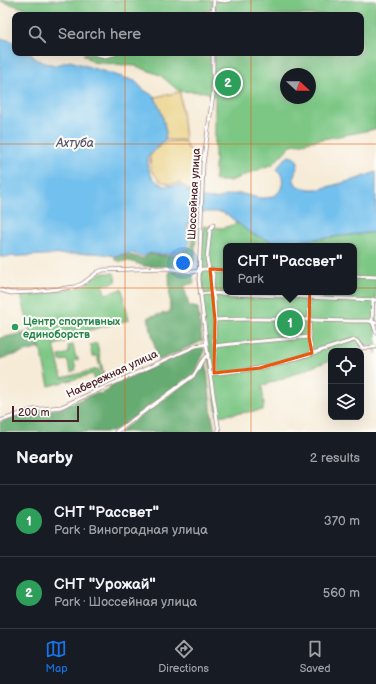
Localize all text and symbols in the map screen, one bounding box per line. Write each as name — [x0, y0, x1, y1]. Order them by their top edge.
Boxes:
search box — [12, 12, 364, 56]
icon: search — [26, 23, 48, 45]
text: Search here — [58, 25, 141, 44]
pin: 2 — [215, 68, 241, 98]
north arrow — [280, 68, 316, 104]
water label: Ахтуба — [55, 136, 94, 151]
street label: Шоссейная улица — [185, 147, 203, 240]
popup — [223, 243, 357, 295]
text: СНТ "Рассвет" — [238, 252, 342, 271]
your location — [173, 253, 193, 273]
text: Park — [238, 271, 264, 287]
pin: 1 — [277, 308, 303, 338]
place label: Центр спортивных единоборств — [23, 315, 120, 341]
marker: Центр спортивных единоборств — [10, 322, 20, 332]
street label: Набережная улица — [64, 347, 160, 401]
map controls — [328, 348, 364, 420]
button: locate — [328, 348, 364, 384]
button: layers — [328, 384, 364, 420]
scale bar — [12, 404, 79, 423]
text: 200 m — [18, 406, 50, 419]
text: Nearby — [16, 448, 73, 468]
text: 2 results — [310, 450, 360, 466]
text: СНТ "Рассвет" — [54, 503, 159, 522]
text: 1 — [26, 513, 32, 529]
text: 370 m — [324, 513, 360, 529]
text: Park · Виноградная улица — [54, 522, 208, 538]
text: СНТ "Урожай" — [54, 575, 156, 594]
text: 2 — [25, 585, 33, 601]
text: 560 m — [323, 585, 360, 601]
text: Park · Шоссейная улица — [54, 594, 197, 610]
tab: Map — [45, 638, 68, 675]
tab: Directions — [158, 638, 209, 675]
tab: Saved — [300, 638, 331, 675]

